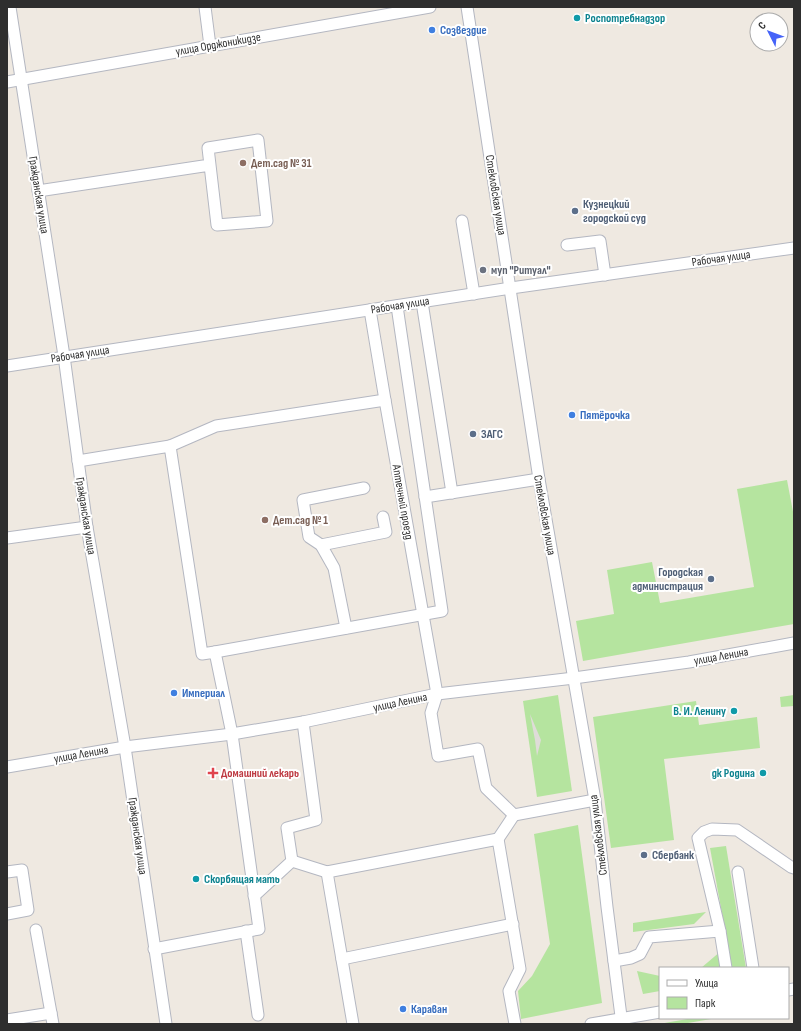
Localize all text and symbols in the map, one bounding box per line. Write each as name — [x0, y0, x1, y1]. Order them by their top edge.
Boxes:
place label: Роспотребнадзор — [585, 11, 665, 26]
north arrow — [749, 12, 789, 52]
marker: Роспотребнадзор — [572, 13, 582, 23]
text: С — [755, 19, 769, 32]
place label: Созвездие — [440, 23, 487, 38]
marker: Созвездие — [427, 25, 437, 35]
street label: улица Орджоникидзе — [174, 30, 262, 59]
street label: Стекловская улица — [482, 154, 509, 237]
street label: Гражданская улица — [25, 155, 52, 235]
place label: Дет.сад № 31 — [251, 156, 312, 171]
marker: Дет.сад № 31 — [238, 158, 248, 168]
place label: Кузнецкий городской суд — [583, 197, 646, 226]
marker: Кузнецкий городской суд — [570, 206, 580, 216]
street label: Рабочая улица — [691, 247, 752, 270]
place label: муп "Ритуал" — [491, 263, 551, 278]
marker: муп "Ритуал" — [478, 265, 488, 275]
street label: Рабочая улица — [370, 293, 431, 318]
street label: Рабочая улица — [50, 342, 111, 367]
place label: Пятёрочка — [580, 408, 630, 423]
marker: Пятёрочка — [567, 410, 577, 420]
place label: ЗАГС — [481, 427, 503, 442]
marker: ЗАГС — [468, 429, 478, 439]
street label: Аптечный проезд — [388, 462, 416, 541]
street label: Стекловская улица — [530, 474, 559, 557]
street label: Гражданская улица — [72, 476, 99, 556]
place label: Дет.сад № 1 — [273, 513, 328, 528]
marker: Дет.сад № 1 — [260, 515, 270, 525]
place label: Городская администрация — [632, 565, 703, 594]
marker: Городская администрация — [706, 574, 716, 584]
street label: улица Ленина — [693, 644, 750, 669]
place label: Империал — [182, 686, 225, 701]
marker: Империал — [169, 688, 179, 698]
street label: улица Ленина — [372, 689, 429, 716]
place label: В. И. Ленину — [673, 704, 726, 719]
marker: В. И. Ленину — [729, 706, 739, 716]
street label: улица Ленина — [53, 742, 110, 767]
place label: Домашний лекарь — [221, 766, 299, 781]
place label: дк Родина — [712, 766, 755, 781]
marker: Домашний лекарь — [208, 768, 218, 778]
marker: дк Родина — [758, 768, 768, 778]
street label: Стекловская улица — [586, 793, 611, 876]
street label: Гражданская улица — [125, 796, 150, 876]
place label: Сбербанк — [652, 848, 695, 863]
marker: Сбербанк — [639, 850, 649, 860]
place label: Скорбящая мать — [204, 872, 280, 887]
marker: Скорбящая мать — [191, 874, 201, 884]
legend — [659, 967, 789, 1019]
text: Улица — [695, 976, 719, 991]
text: Парк — [695, 996, 716, 1011]
place label: Караван — [411, 1002, 447, 1017]
marker: Караван — [398, 1004, 408, 1014]

